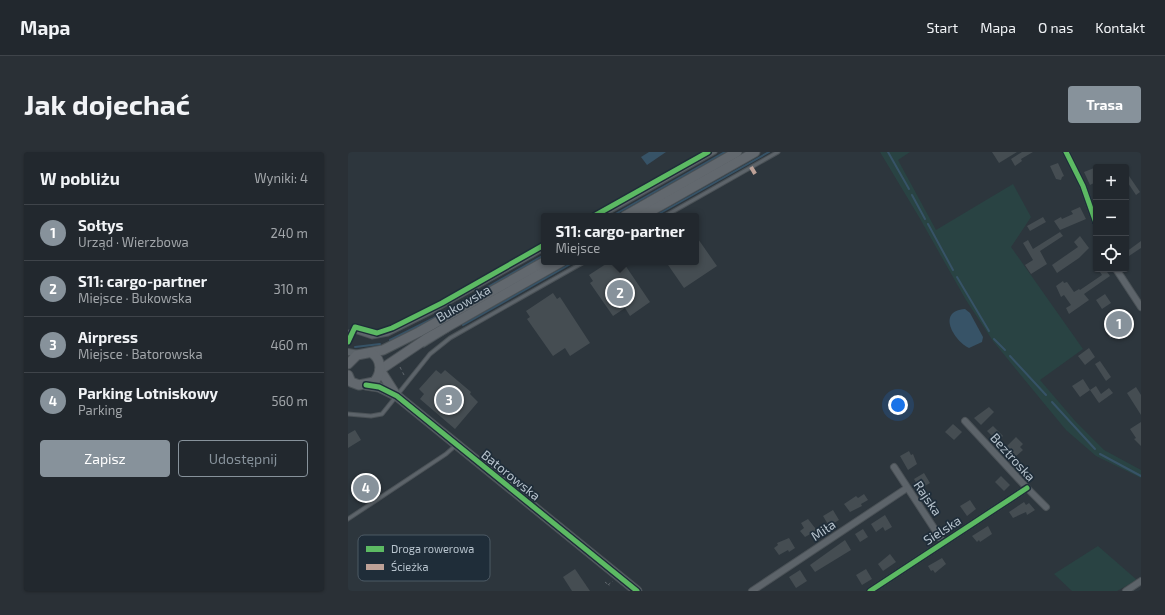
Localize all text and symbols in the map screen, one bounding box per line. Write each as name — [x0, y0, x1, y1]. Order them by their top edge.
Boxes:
text: Mapa — [20, 16, 70, 39]
text: Start — [926, 19, 958, 36]
text: Mapa — [980, 19, 1016, 36]
text: O nas — [1038, 19, 1073, 36]
text: Kontakt — [1095, 19, 1145, 36]
button: Trasa — [1068, 86, 1141, 123]
text: Jak dojechać — [24, 87, 190, 121]
map controls — [1093, 164, 1129, 272]
button: + — [1093, 164, 1129, 200]
text: W pobliżu — [40, 168, 120, 188]
text: Wyniki: 4 — [254, 170, 308, 186]
button: − — [1093, 200, 1129, 236]
popup — [541, 213, 699, 265]
text: Sołtys — [78, 216, 123, 234]
text: S11: cargo-partner — [555, 222, 685, 240]
text: 1 — [50, 225, 56, 241]
text: 240 m — [271, 225, 308, 241]
text: Urząd · Wierzbowa — [78, 234, 189, 250]
button: locate — [1093, 236, 1129, 272]
text: Miejsce — [555, 240, 600, 256]
text: S11: cargo-partner — [78, 272, 207, 290]
pin: 2 — [607, 278, 633, 308]
text: 2 — [49, 281, 57, 297]
text: 310 m — [273, 281, 308, 297]
street label: Bukowska — [433, 281, 493, 325]
text: Miejsce · Bukowska — [78, 290, 192, 306]
pin: 1 — [1106, 309, 1132, 339]
text: Airpress — [78, 328, 138, 346]
text: 3 — [49, 337, 57, 353]
text: 460 m — [270, 337, 308, 353]
text: Miejsce · Batorowska — [78, 346, 203, 362]
text: Parking Lotniskowy — [78, 384, 218, 402]
pin: 3 — [436, 385, 462, 415]
text: 4 — [49, 393, 57, 409]
text: 560 m — [271, 393, 308, 409]
your location — [888, 395, 908, 415]
text: Parking — [78, 402, 123, 418]
street label: Beztroska — [987, 430, 1039, 484]
button: Zapisz — [40, 440, 170, 477]
button: Udostępnij — [178, 440, 308, 477]
street label: Batorowska — [478, 446, 544, 504]
pin: 4 — [353, 473, 379, 503]
street label: Rajska — [911, 477, 945, 519]
street label: Sielska — [920, 512, 964, 548]
street label: Miła — [808, 516, 838, 544]
legend — [358, 535, 490, 581]
text: Droga rowerowa — [391, 542, 474, 555]
text: Ścieżka — [391, 560, 428, 573]

